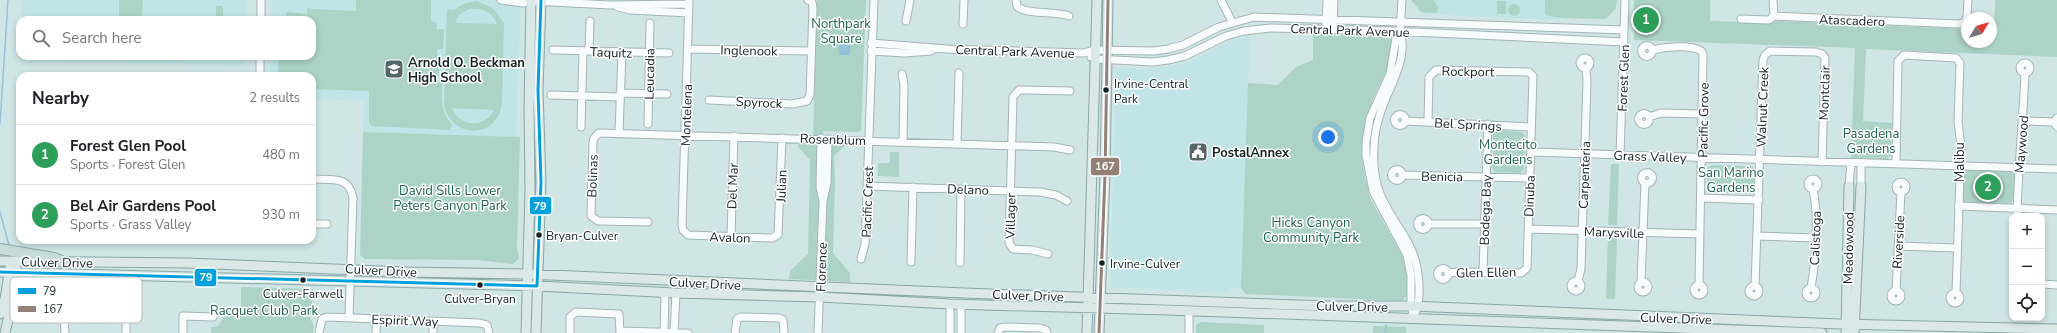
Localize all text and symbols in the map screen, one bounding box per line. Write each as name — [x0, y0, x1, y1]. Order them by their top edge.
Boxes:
pin: 1 — [1633, 5, 1659, 35]
street label: Atascadero — [1819, 11, 1885, 31]
north arrow — [1961, 12, 1997, 48]
park label: Northpark Square — [811, 15, 871, 48]
search box — [16, 16, 316, 60]
street label: Central Park Avenue — [1290, 20, 1410, 42]
icon: search — [30, 27, 52, 49]
text: Search here — [62, 28, 142, 48]
street label: Central Park Avenue — [955, 41, 1075, 63]
street label: Inglenook — [720, 42, 778, 61]
street label: Taquitz — [590, 43, 632, 63]
street label: Forest Glen — [1614, 44, 1634, 112]
street label: Leucadia — [641, 48, 659, 100]
place label: Arnold O. Beckman High School — [408, 54, 525, 87]
school or university icon: Arnold O. Beckman High School — [383, 58, 405, 80]
street label: Rockport — [1442, 63, 1495, 81]
street label: Montclair — [1815, 65, 1835, 121]
street label: Walnut Creek — [1753, 66, 1773, 148]
place label: Irvine-Central Park — [1114, 76, 1189, 107]
street label: Pacific Grove — [1694, 82, 1714, 158]
street label: Montelena — [677, 84, 697, 146]
marker: Irvine-Central Park — [1101, 85, 1111, 95]
text: Nearby — [32, 87, 89, 110]
text: 2 results — [249, 89, 300, 107]
street label: Spyrock — [735, 93, 783, 113]
street label: Bel Springs — [1434, 114, 1502, 136]
street label: Maywood — [2011, 115, 2033, 174]
park label: Pasadena Gardens — [1843, 125, 1899, 158]
your location — [1318, 127, 1338, 147]
street label: Rosenblum — [800, 130, 866, 150]
text: Forest Glen Pool — [70, 136, 186, 156]
park label: Montecito Gardens — [1479, 136, 1537, 169]
public building icon: PostalAnnex — [1187, 141, 1209, 163]
street label: Carpenteria — [1575, 141, 1595, 209]
street label: Malibu — [1951, 142, 1969, 182]
place label: PostalAnnex — [1212, 144, 1290, 162]
text: 1 — [41, 146, 49, 164]
text: 480 m — [262, 146, 300, 164]
street label: Grass Valley — [1613, 147, 1687, 167]
street label: Bolinas — [583, 154, 603, 198]
text: Sports · Forest Glen — [70, 156, 185, 174]
line badge: 167 — [1090, 157, 1120, 176]
text: 167 — [1095, 159, 1115, 174]
street label: Del Mar — [723, 162, 743, 210]
park label: San Marino Gardens — [1698, 164, 1764, 197]
street label: Pacific Crest — [858, 166, 878, 238]
street label: Benicia — [1421, 168, 1463, 186]
street label: Julian — [772, 169, 792, 204]
pin: 2 — [1975, 172, 2001, 202]
street label: Bodega Bay — [1476, 174, 1496, 246]
street label: Dinuba — [1520, 175, 1540, 217]
street label: Delano — [947, 180, 989, 200]
park label: David Sills Lower Peters Canyon Park — [393, 182, 507, 215]
street label: Villager — [1002, 193, 1020, 240]
text: Bel Air Gardens Pool — [70, 196, 216, 216]
line badge: 79 — [529, 196, 552, 215]
text: 79 — [533, 199, 547, 214]
text: 2 — [41, 206, 49, 224]
text: 930 m — [262, 206, 300, 224]
street label: Calistoga — [1806, 210, 1826, 266]
street label: Meadowood — [1839, 212, 1859, 284]
map controls — [2009, 213, 2045, 321]
button: + — [2009, 213, 2045, 249]
park label: Hicks Canyon Community Park — [1263, 214, 1360, 247]
street label: Riverside — [1889, 215, 1909, 269]
text: Sports · Grass Valley — [70, 216, 191, 234]
street label: Marysville — [1584, 223, 1644, 243]
place label: Bryan-Culver — [546, 228, 619, 244]
street label: Avalon — [709, 228, 751, 248]
marker: Bryan-Culver — [534, 230, 544, 240]
street label: Florence — [812, 242, 832, 292]
button: − — [2009, 249, 2045, 285]
street label: Culver Drive — [21, 253, 93, 273]
place label: Irvine-Culver — [1110, 256, 1181, 272]
marker: Irvine-Culver — [1097, 258, 1107, 268]
street label: Culver Drive — [345, 260, 417, 282]
street label: Glen Ellen — [1456, 263, 1516, 283]
line badge: 79 — [194, 268, 217, 287]
text: 79 — [199, 270, 213, 285]
street label: Culver Drive — [669, 273, 741, 295]
marker: Culver-Farwell — [298, 275, 308, 285]
legend — [10, 277, 142, 323]
marker: Culver-Bryan — [475, 280, 485, 290]
text: 79 — [43, 284, 56, 299]
button: locate — [2009, 285, 2045, 321]
place label: Culver-Farwell — [263, 286, 344, 302]
street label: Culver Drive — [992, 286, 1064, 306]
place label: Culver-Bryan — [444, 291, 516, 307]
street label: Culver Drive — [1316, 297, 1388, 317]
text: 167 — [43, 302, 63, 317]
park label: Racquet Club Park — [210, 302, 318, 320]
street label: Culver Drive — [1640, 309, 1712, 329]
street label: Espirit Way — [371, 311, 439, 331]

